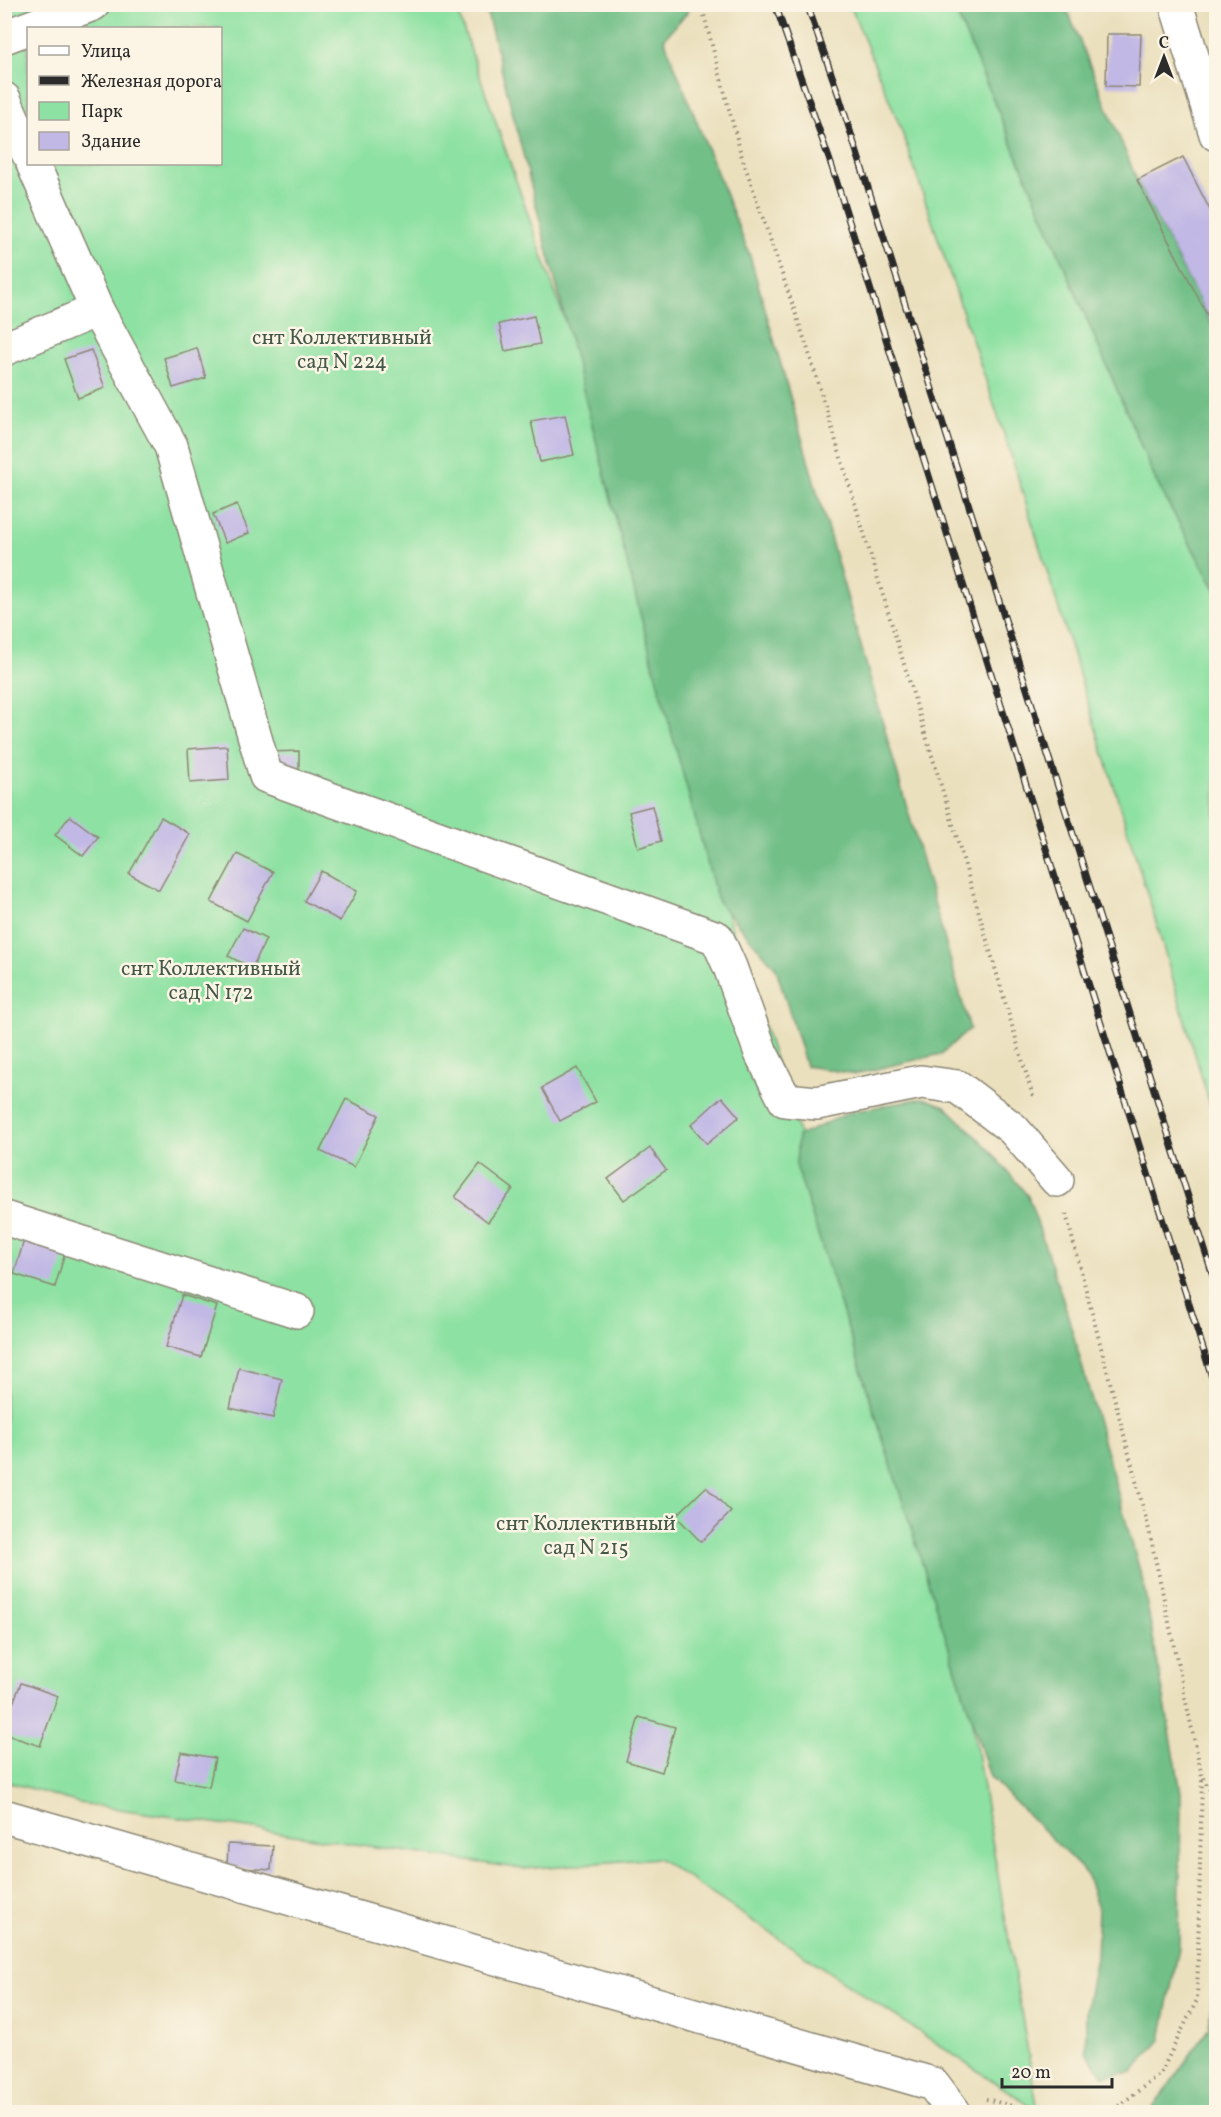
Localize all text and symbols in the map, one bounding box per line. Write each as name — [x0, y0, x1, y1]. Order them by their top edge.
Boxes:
legend — [27, 27, 222, 165]
north arrow — [1134, 27, 1194, 87]
text: С — [1159, 33, 1169, 55]
text: Улица — [81, 40, 131, 65]
text: Железная дорога — [81, 70, 222, 95]
text: Парк — [81, 100, 123, 125]
text: Здание — [81, 130, 141, 155]
park label: снт Коллективный сад N 224 — [252, 324, 432, 377]
park label: снт Коллективный сад N 172 — [121, 955, 301, 1008]
park label: снт Коллективный сад N 215 — [496, 1510, 676, 1563]
scale bar — [1002, 2051, 1112, 2089]
text: 20 m — [1011, 2061, 1051, 2086]

